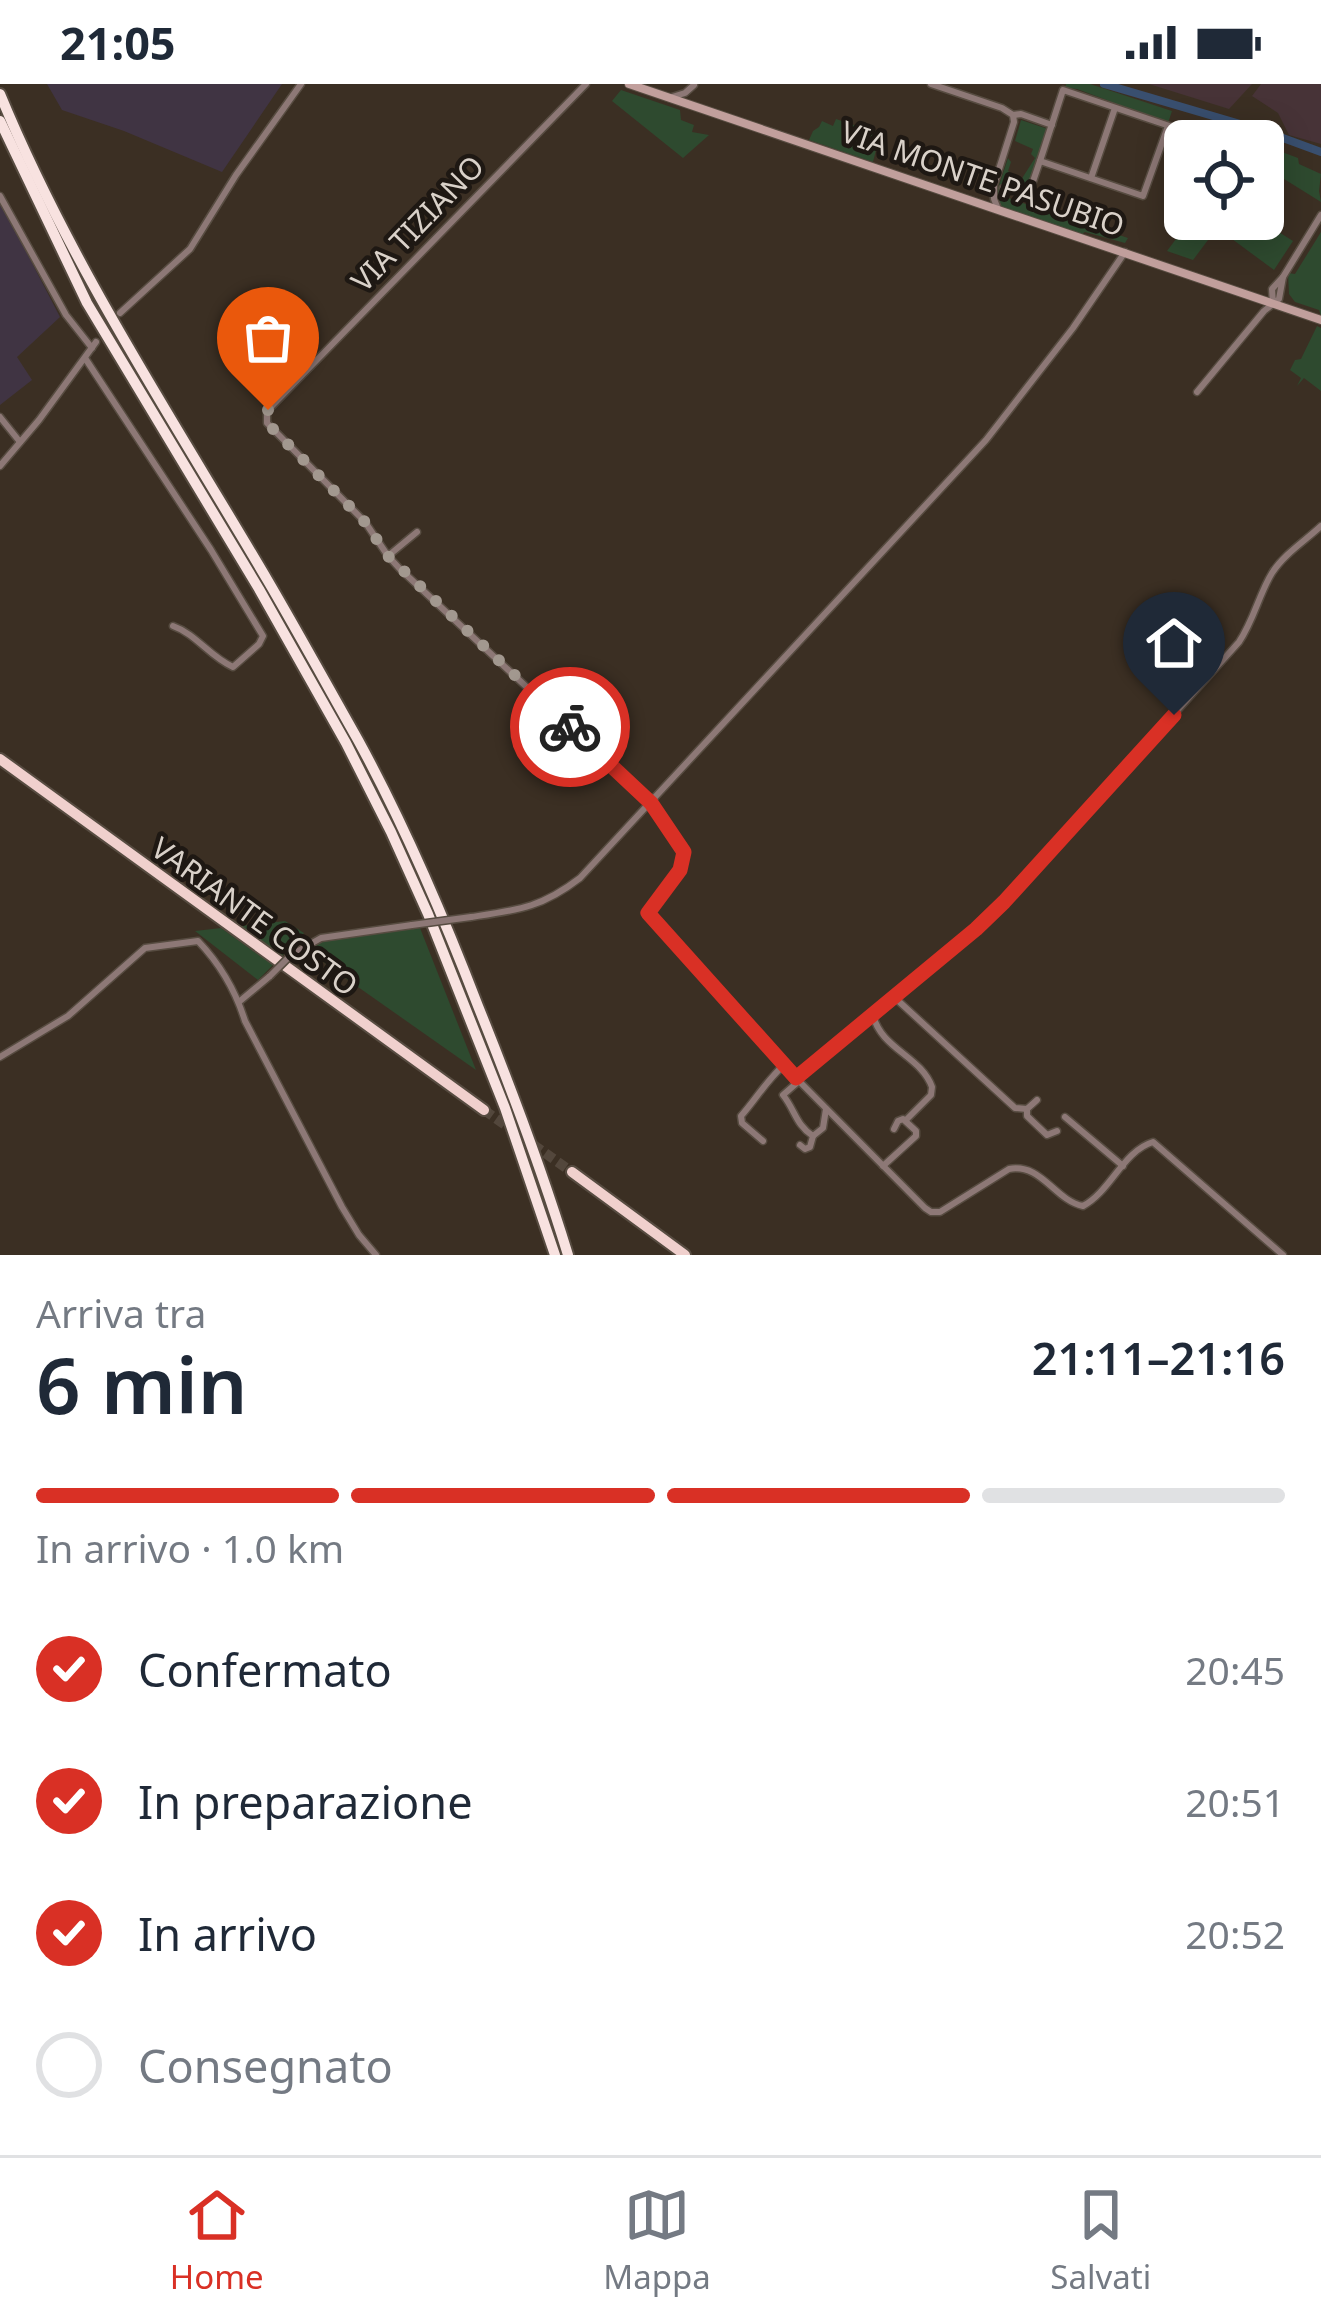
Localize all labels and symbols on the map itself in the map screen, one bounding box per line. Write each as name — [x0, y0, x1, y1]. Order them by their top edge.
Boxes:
street label: VIA MONTE PASUBIO — [836, 110, 1130, 246]
street label: VIA TIZIANO — [342, 146, 492, 300]
pin — [217, 287, 319, 410]
pin — [1123, 592, 1225, 715]
courier — [510, 667, 630, 787]
street label: VARIANTE COSTO — [144, 827, 366, 1005]

